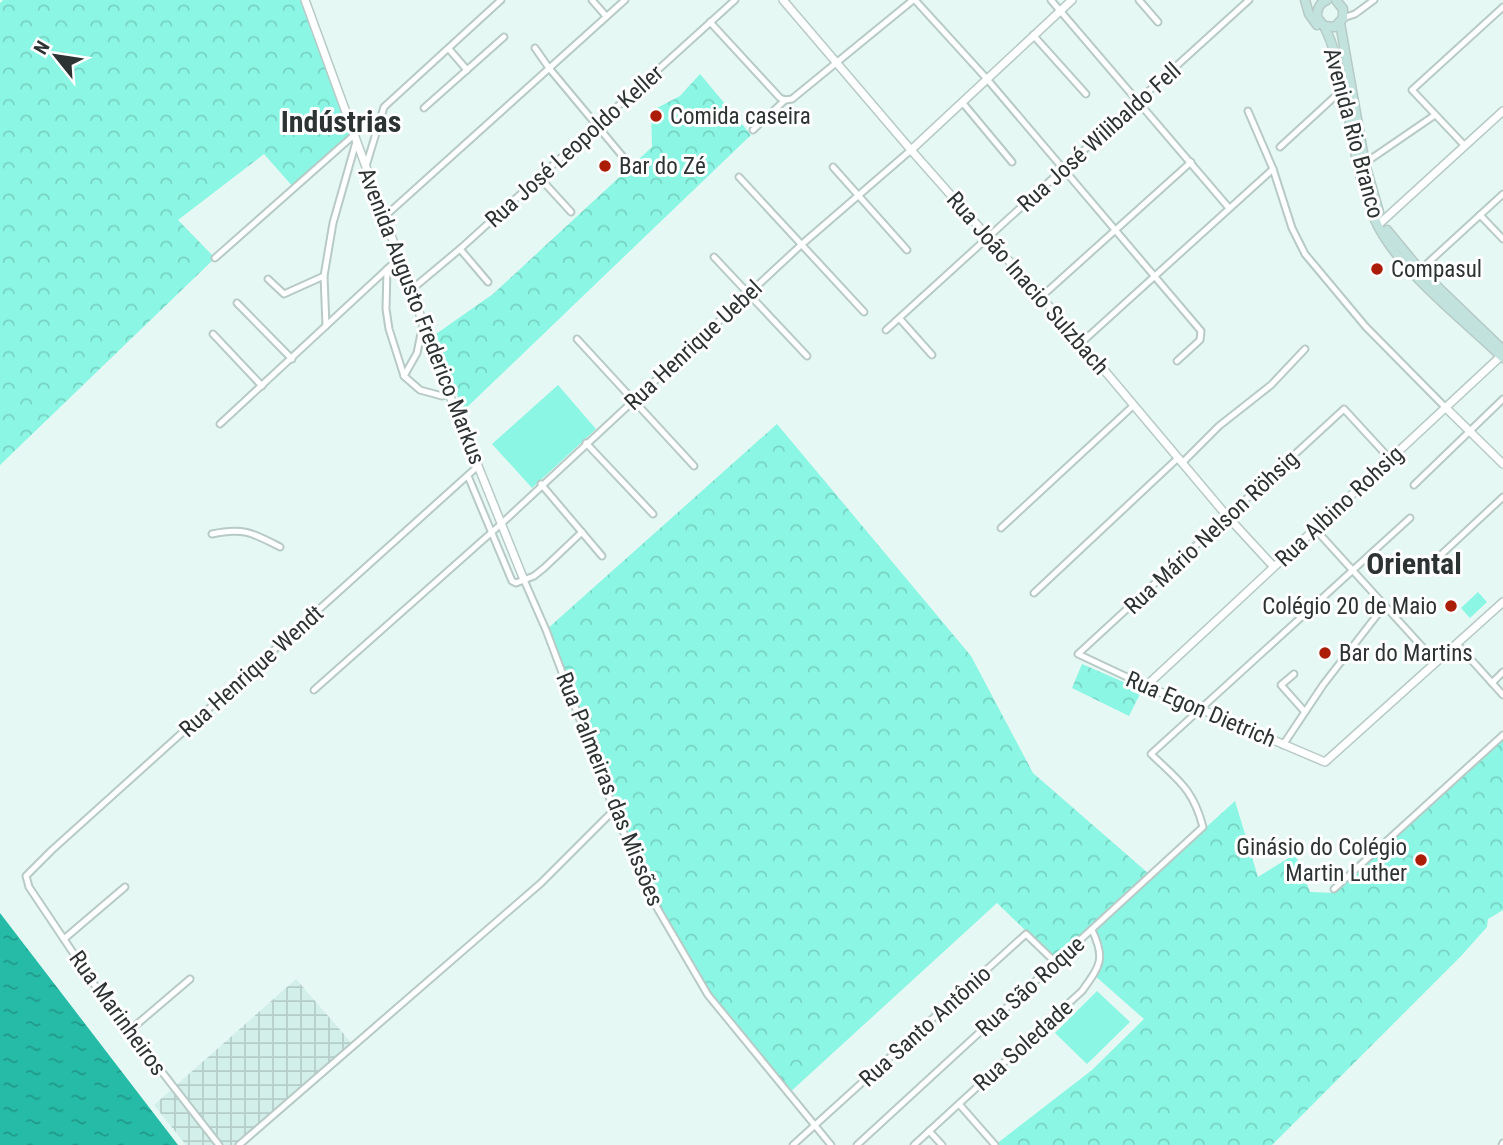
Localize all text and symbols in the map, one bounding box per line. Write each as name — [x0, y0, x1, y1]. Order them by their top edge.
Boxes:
north arrow — [21, 21, 91, 91]
text: N — [29, 37, 55, 59]
street label: Avenida Rio Branco — [1318, 45, 1389, 221]
street label: Rua José Wilibaldo Fell — [1012, 57, 1186, 218]
street label: Rua José Leopoldo Keller — [480, 59, 669, 233]
place label: Comida caseira — [670, 103, 811, 130]
district label: Indústrias — [281, 104, 401, 139]
marker: Comida caseira — [648, 108, 664, 124]
place label: Bar do Zé — [619, 153, 706, 180]
marker: Bar do Zé — [597, 158, 613, 174]
street label: Avenida Augusto Frederico Markus — [352, 164, 491, 468]
street label: Rua João Inacio Sulzbach — [941, 186, 1114, 380]
place label: Compasul — [1391, 256, 1482, 283]
marker: Compasul — [1369, 261, 1385, 277]
street label: Rua Henrique Uebel — [619, 275, 768, 416]
street label: Rua Albino Rohsig — [1270, 440, 1409, 572]
street label: Rua Mário Nelson Röhsig — [1119, 445, 1304, 620]
district label: Oriental — [1366, 546, 1462, 581]
place label: Colégio 20 de Maio — [1262, 593, 1437, 620]
marker: Colégio 20 de Maio — [1443, 598, 1459, 614]
street label: Rua Henrique Wendt — [174, 600, 329, 743]
place label: Bar do Martins — [1339, 640, 1473, 667]
marker: Bar do Martins — [1317, 645, 1333, 661]
street label: Rua Egon Dietrich — [1122, 666, 1280, 753]
street label: Rua Palmeiras das Missões — [550, 668, 669, 910]
place label: Ginásio do Colégio Martin Luther — [1236, 834, 1407, 887]
marker: Ginásio do Colégio Martin Luther — [1413, 852, 1429, 868]
street label: Rua São Roque — [971, 931, 1090, 1042]
street label: Rua Marinheiros — [63, 946, 172, 1081]
street label: Rua Santo Antônio — [854, 960, 997, 1092]
street label: Rua Soledade — [968, 994, 1078, 1097]

